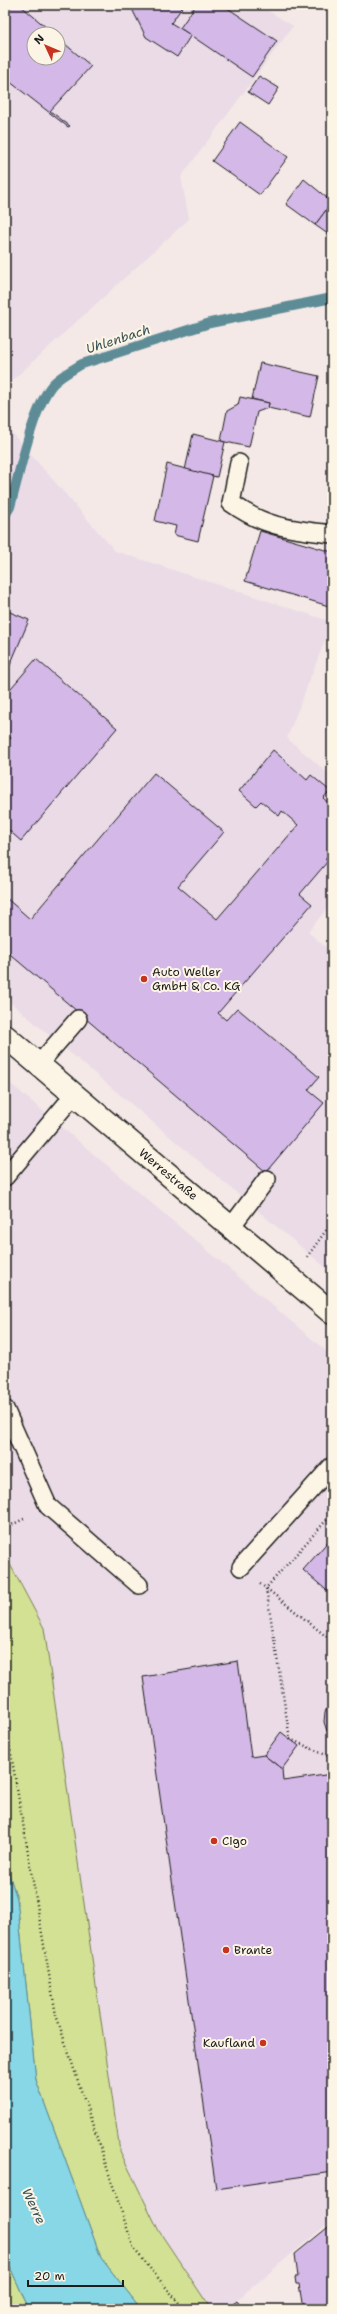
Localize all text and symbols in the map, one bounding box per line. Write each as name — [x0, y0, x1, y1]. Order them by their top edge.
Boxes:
north arrow — [26, 26, 66, 66]
text: N — [31, 31, 48, 48]
water label: Uhlenbach — [84, 321, 152, 357]
place label: Auto Weller GmbH & Co. KG — [152, 964, 240, 994]
marker: Auto Weller GmbH & Co. KG — [139, 974, 149, 984]
street label: Werrestraße — [135, 1145, 201, 1204]
place label: Cigo — [222, 1833, 247, 1849]
marker: Cigo — [209, 1836, 219, 1846]
place label: Brante — [234, 1942, 272, 1958]
marker: Brante — [221, 1945, 231, 1955]
place label: Kaufland — [203, 2035, 255, 2051]
marker: Kaufland — [258, 2038, 268, 2048]
water label: Werre — [18, 2185, 50, 2227]
scale bar — [28, 2262, 123, 2288]
text: 20 m — [34, 2268, 65, 2284]

